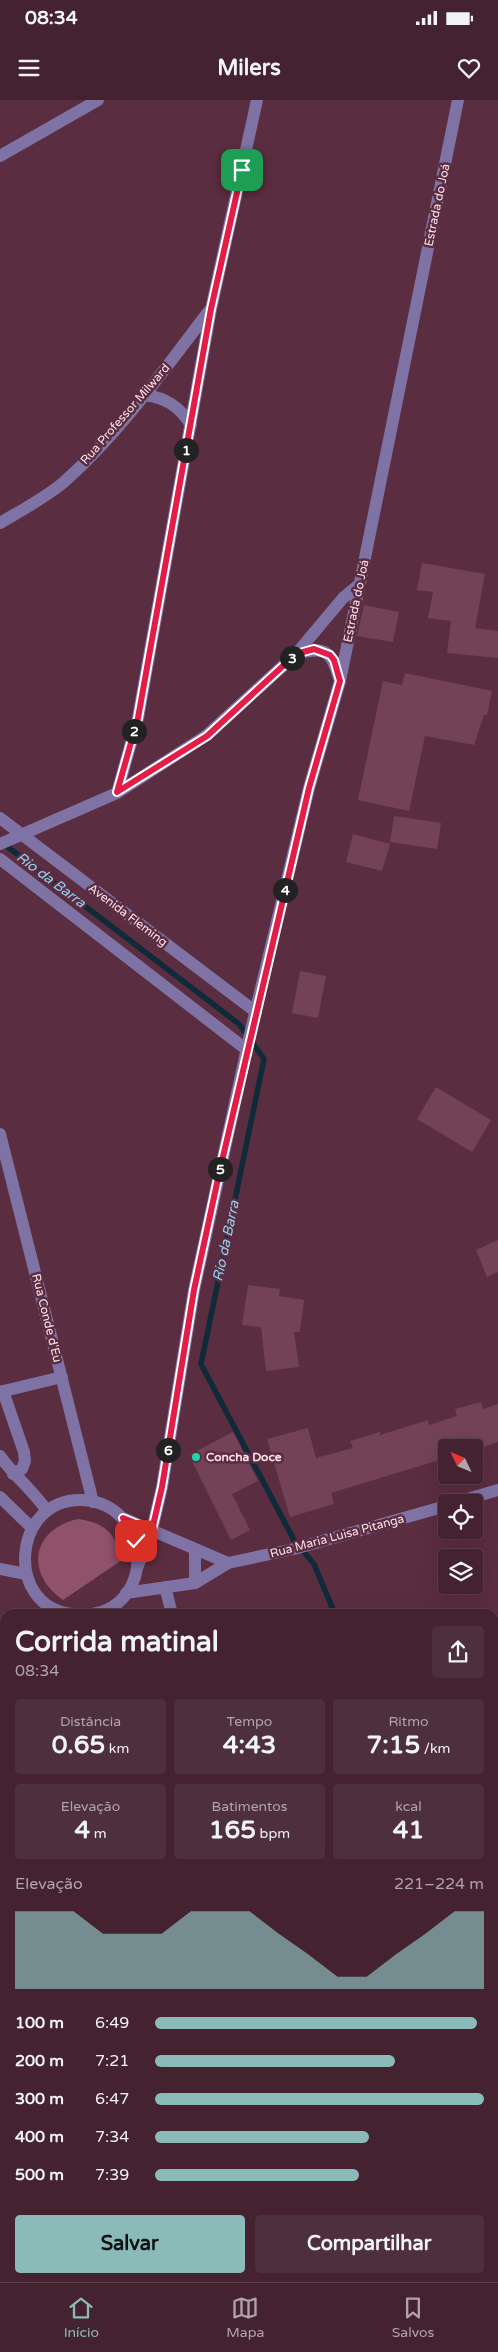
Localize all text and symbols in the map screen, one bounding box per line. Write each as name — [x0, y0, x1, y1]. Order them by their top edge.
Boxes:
text: 08:34 — [25, 7, 78, 29]
icon: menu — [15, 54, 43, 82]
icon: heart — [455, 54, 483, 82]
text: Milers — [217, 55, 281, 81]
pin — [221, 149, 263, 191]
icon: arrive — [228, 156, 256, 184]
street label: Estrada do Joá — [421, 162, 453, 248]
street label: Rua Professor Milward — [78, 361, 172, 467]
pin: 1 — [174, 438, 198, 462]
text: 1 — [182, 442, 191, 459]
street label: Estrada do Joá — [340, 558, 372, 644]
pin: 3 — [280, 646, 304, 670]
text: 3 — [288, 650, 297, 667]
pin: 2 — [122, 718, 146, 744]
text: 2 — [130, 723, 139, 740]
water label: Rio da Barra — [13, 848, 90, 912]
pin: 4 — [272, 878, 298, 902]
street label: Avenida Fleming — [86, 881, 170, 949]
text: 4 — [281, 882, 290, 899]
pin: 5 — [208, 1156, 232, 1182]
text: 5 — [216, 1161, 225, 1178]
water label: Rio da Barra — [209, 1198, 243, 1283]
street label: Rua Conde d'Eu — [29, 1272, 65, 1364]
pin: 6 — [156, 1438, 180, 1462]
north arrow — [438, 1439, 482, 1484]
map controls — [438, 1439, 483, 1594]
text: 6 — [164, 1442, 173, 1459]
place label: Concha Doce — [206, 1450, 282, 1464]
marker: Concha Doce — [190, 1451, 202, 1463]
button: locate — [438, 1494, 483, 1539]
street label: Rua Maria Luisa Pitanga — [268, 1511, 406, 1561]
pin — [115, 1520, 157, 1562]
icon: check — [122, 1527, 150, 1555]
button: layers — [438, 1549, 483, 1594]
text: Corrida matinal — [15, 1625, 219, 1659]
button: share — [432, 1626, 484, 1678]
text: 08:34 — [15, 1661, 59, 1681]
text: Distância — [60, 1713, 121, 1730]
text: Tempo — [227, 1713, 272, 1730]
text: Ritmo — [388, 1713, 429, 1730]
text: 0.65 — [52, 1730, 105, 1760]
text: 4:43 — [223, 1730, 276, 1760]
text: 7:15 — [367, 1730, 420, 1760]
text: km — [105, 1740, 129, 1757]
text: /km — [420, 1740, 450, 1757]
text: Elevação — [61, 1798, 120, 1815]
text: Batimentos — [212, 1798, 287, 1815]
text: kcal — [395, 1798, 422, 1815]
text: 4 — [74, 1815, 90, 1845]
text: 165 — [209, 1815, 256, 1845]
text: 41 — [393, 1815, 424, 1845]
text: m — [90, 1825, 107, 1842]
text: bpm — [256, 1825, 290, 1842]
text: Elevação — [15, 1874, 83, 1894]
text: 221–224 m — [394, 1874, 484, 1894]
text: 100 m — [15, 2013, 64, 2033]
text: 6:49 — [95, 2013, 129, 2033]
text: 200 m — [15, 2051, 64, 2071]
text: 7:21 — [95, 2051, 129, 2071]
text: 300 m — [15, 2089, 64, 2109]
text: 6:47 — [95, 2089, 129, 2109]
text: 400 m — [15, 2127, 64, 2147]
text: 7:34 — [95, 2127, 129, 2147]
text: 500 m — [15, 2165, 64, 2185]
text: 7:39 — [95, 2165, 129, 2185]
button: Salvar — [15, 2215, 245, 2273]
button: Compartilhar — [255, 2215, 484, 2273]
tab: Início — [64, 2294, 99, 2341]
tab: Mapa — [226, 2294, 264, 2341]
tab: Salvos — [392, 2294, 434, 2341]

